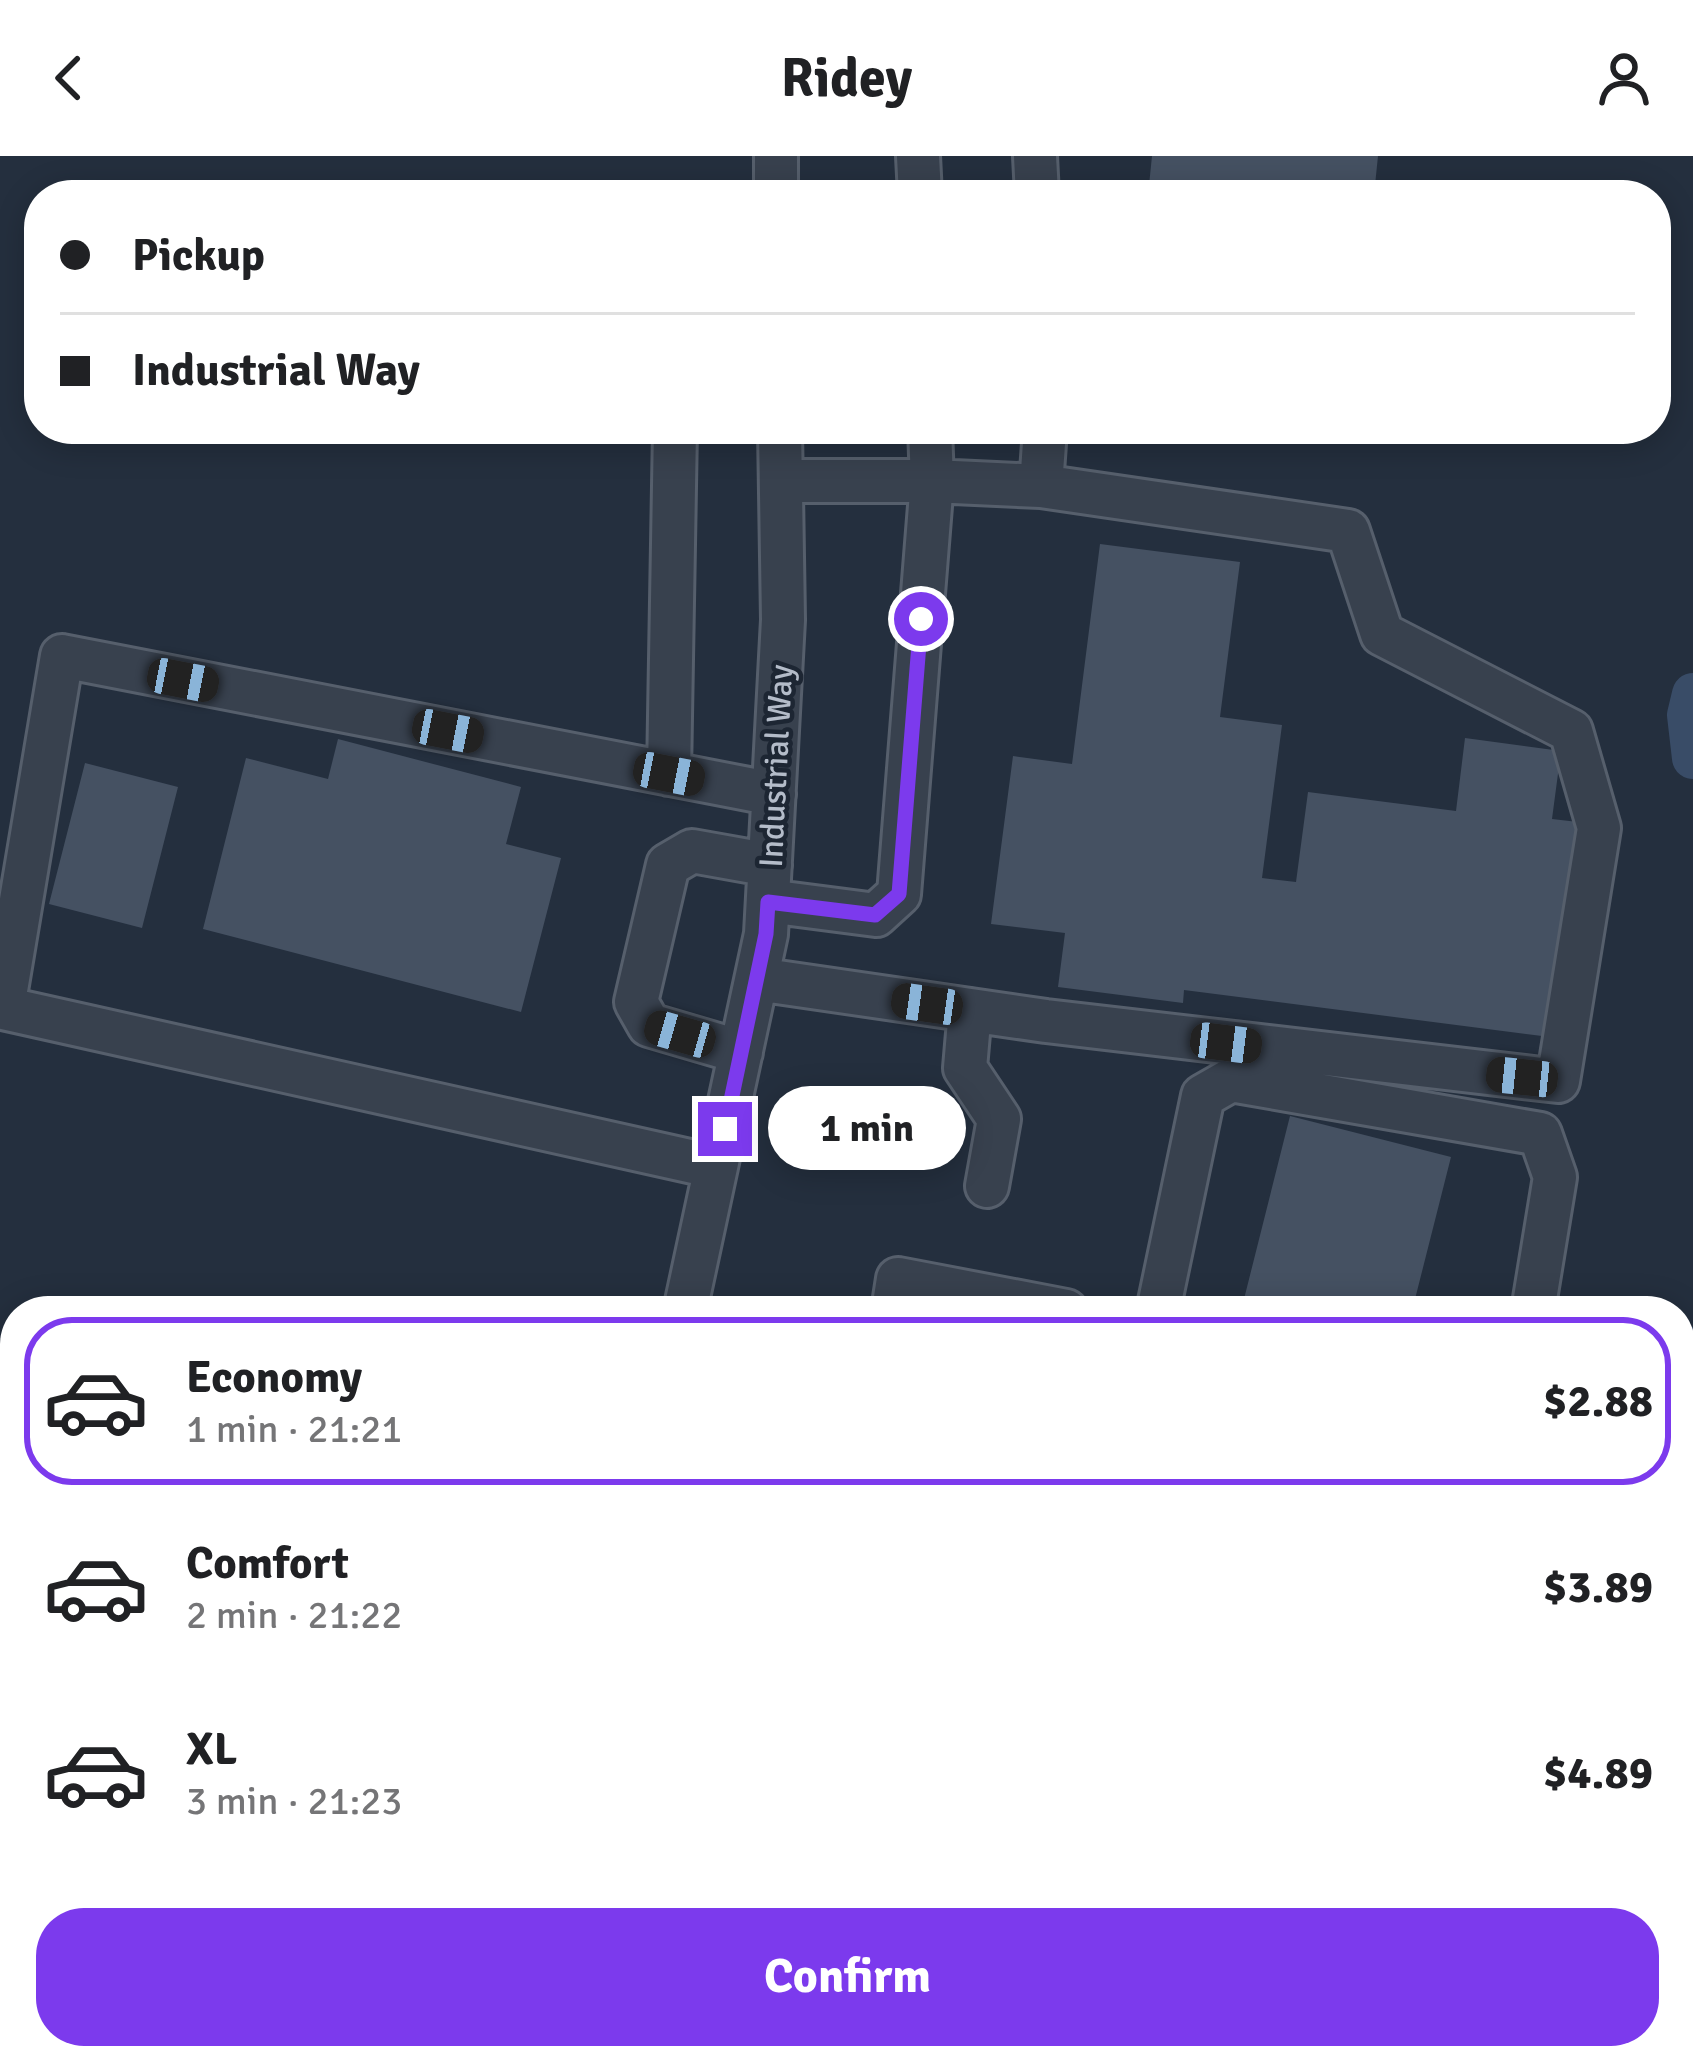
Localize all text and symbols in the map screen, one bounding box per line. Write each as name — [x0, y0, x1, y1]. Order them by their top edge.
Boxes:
icon: back — [36, 45, 102, 111]
text: Ridey — [781, 45, 912, 112]
icon: person — [1591, 45, 1657, 111]
text: Pickup — [132, 228, 265, 283]
text: Industrial Way — [132, 343, 420, 398]
route start — [894, 592, 948, 646]
car — [144, 655, 222, 705]
street label: Industrial Way — [751, 663, 802, 869]
car — [409, 706, 487, 756]
car — [630, 749, 708, 799]
car — [889, 981, 965, 1027]
car — [640, 1007, 720, 1061]
car — [1188, 1021, 1264, 1065]
car — [1484, 1055, 1560, 1099]
callout: 1 min — [767, 1087, 965, 1171]
route end — [698, 1102, 752, 1156]
text: 1 min — [820, 1104, 914, 1152]
icon: car — [42, 1347, 150, 1455]
text: Economy — [186, 1350, 362, 1405]
text: $2.88 — [1543, 1374, 1653, 1429]
text: 1 min · 21:21 — [186, 1405, 402, 1453]
icon: car — [42, 1533, 150, 1641]
text: Comfort — [186, 1536, 349, 1591]
text: $3.89 — [1543, 1560, 1653, 1615]
text: 2 min · 21:22 — [186, 1591, 402, 1639]
icon: car — [42, 1719, 150, 1827]
text: XL — [186, 1722, 237, 1777]
text: $4.89 — [1543, 1746, 1653, 1801]
text: 3 min · 21:23 — [186, 1777, 402, 1825]
button: Confirm — [36, 1908, 1659, 2046]

